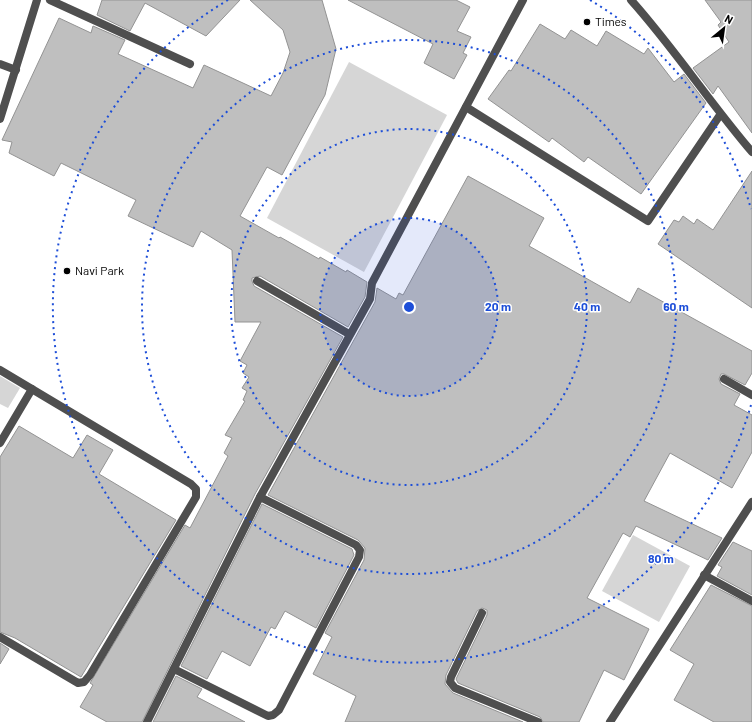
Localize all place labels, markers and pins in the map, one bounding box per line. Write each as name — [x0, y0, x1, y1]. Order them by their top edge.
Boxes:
place label: Times — [595, 14, 627, 28]
marker: Times — [582, 17, 592, 27]
place label: Navi Park — [75, 263, 124, 277]
marker: Navi Park — [62, 266, 72, 276]
centre of rings — [402, 300, 416, 314]

